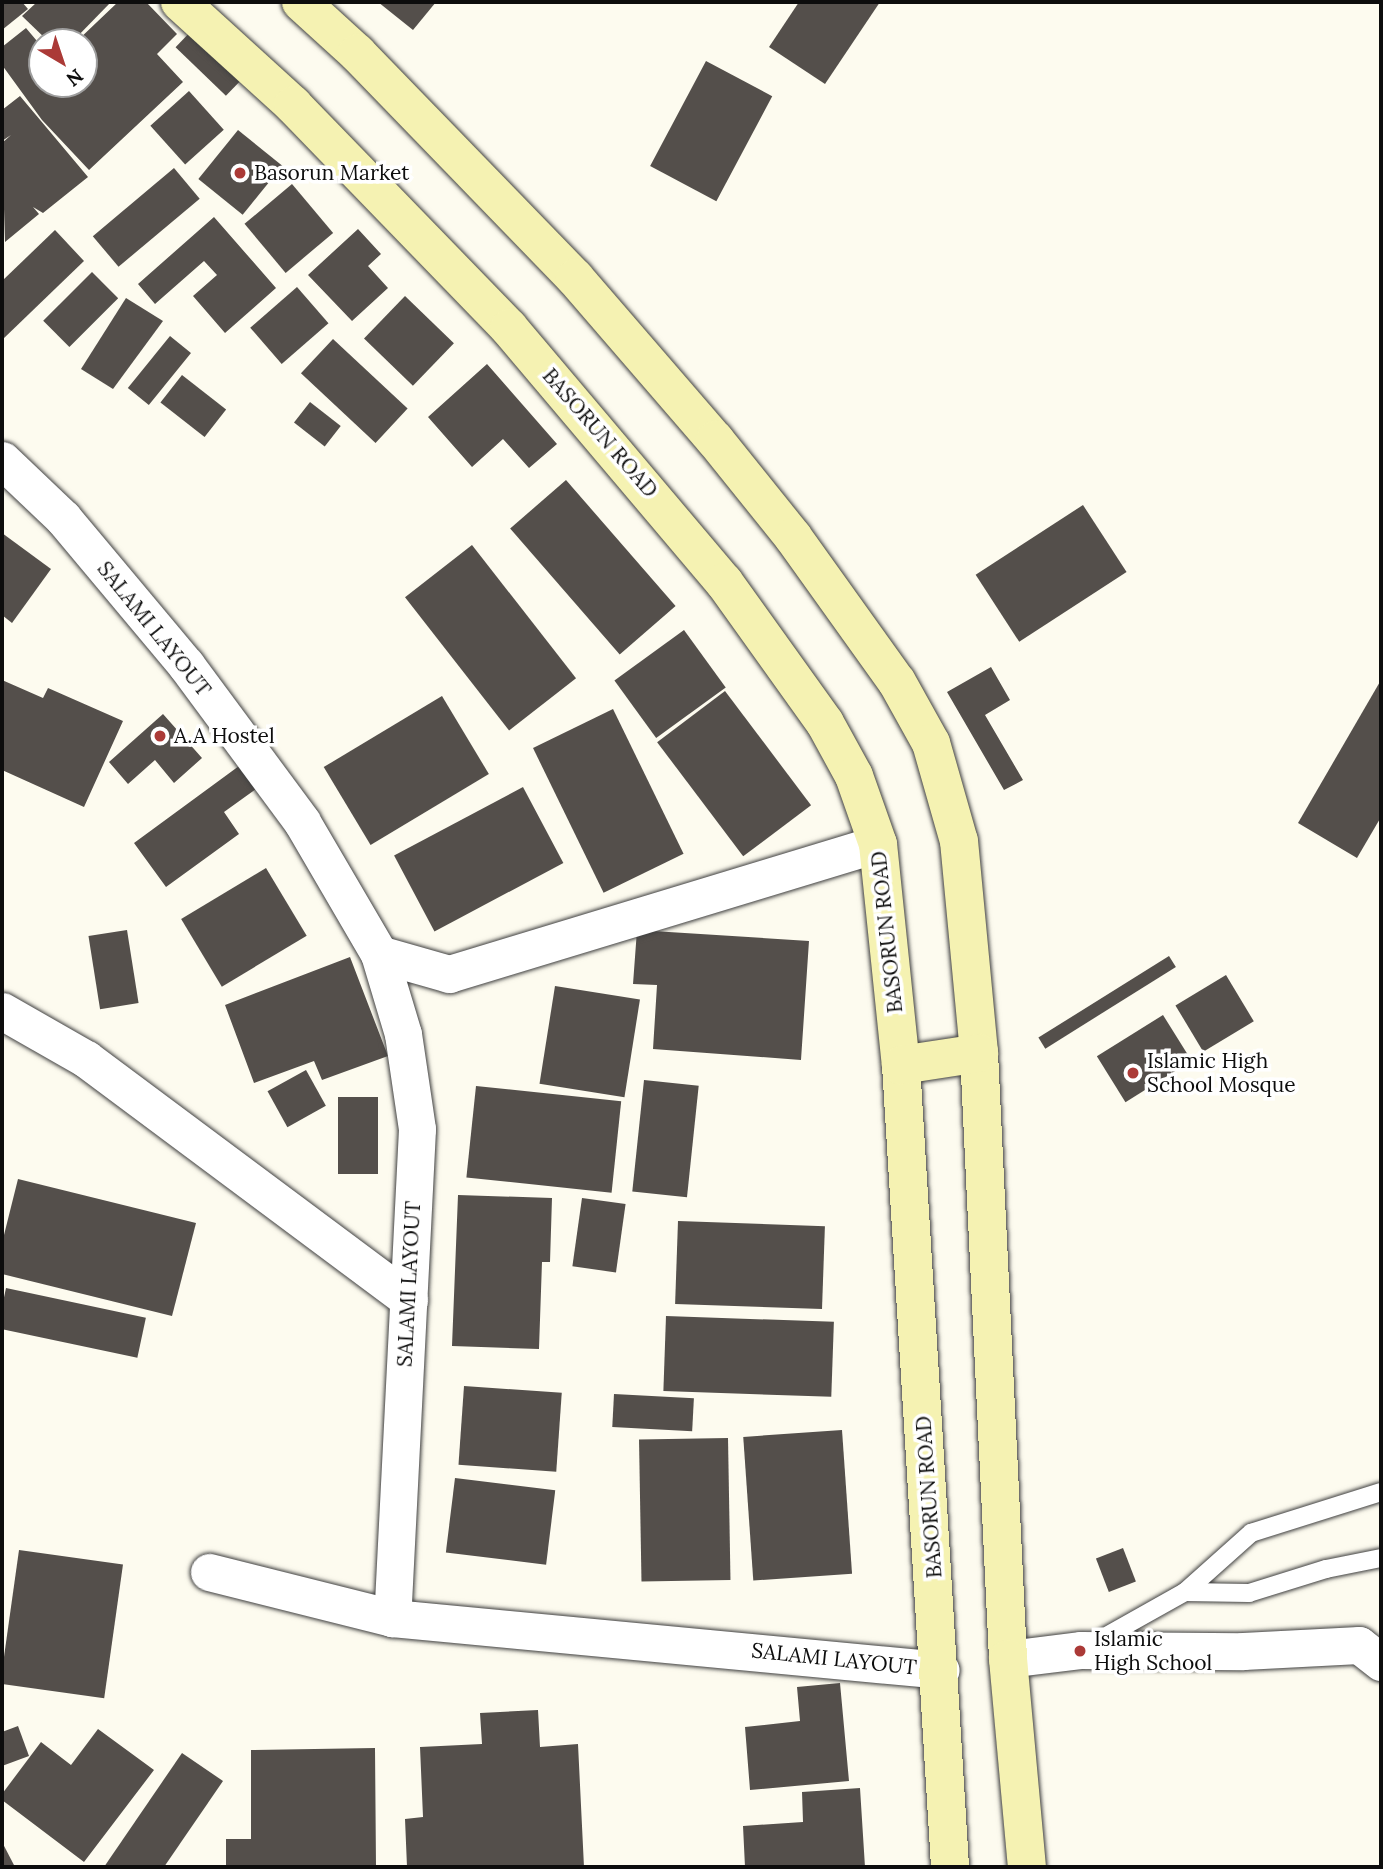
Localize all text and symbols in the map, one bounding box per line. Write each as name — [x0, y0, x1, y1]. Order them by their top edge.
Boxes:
north arrow — [28, 28, 98, 98]
text: N — [62, 64, 88, 92]
place label: Basorun Market — [254, 160, 409, 186]
marker: Basorun Market — [232, 165, 248, 181]
street label: BASORUN ROAD — [537, 363, 663, 503]
street label: SALAMI LAYOUT — [92, 557, 216, 701]
place label: A.A Hostel — [174, 723, 275, 749]
marker: A.A Hostel — [152, 728, 168, 744]
street label: BASORUN ROAD — [866, 850, 908, 1014]
place label: Islamic High School Mosque — [1147, 1048, 1296, 1098]
marker: Islamic High School Mosque — [1125, 1065, 1141, 1081]
street label: SALAMI LAYOUT — [392, 1200, 426, 1368]
street label: BASORUN ROAD — [911, 1415, 947, 1579]
place label: Islamic High School — [1094, 1626, 1212, 1676]
street label: SALAMI LAYOUT — [750, 1638, 918, 1680]
marker: Islamic High School — [1072, 1643, 1088, 1659]

